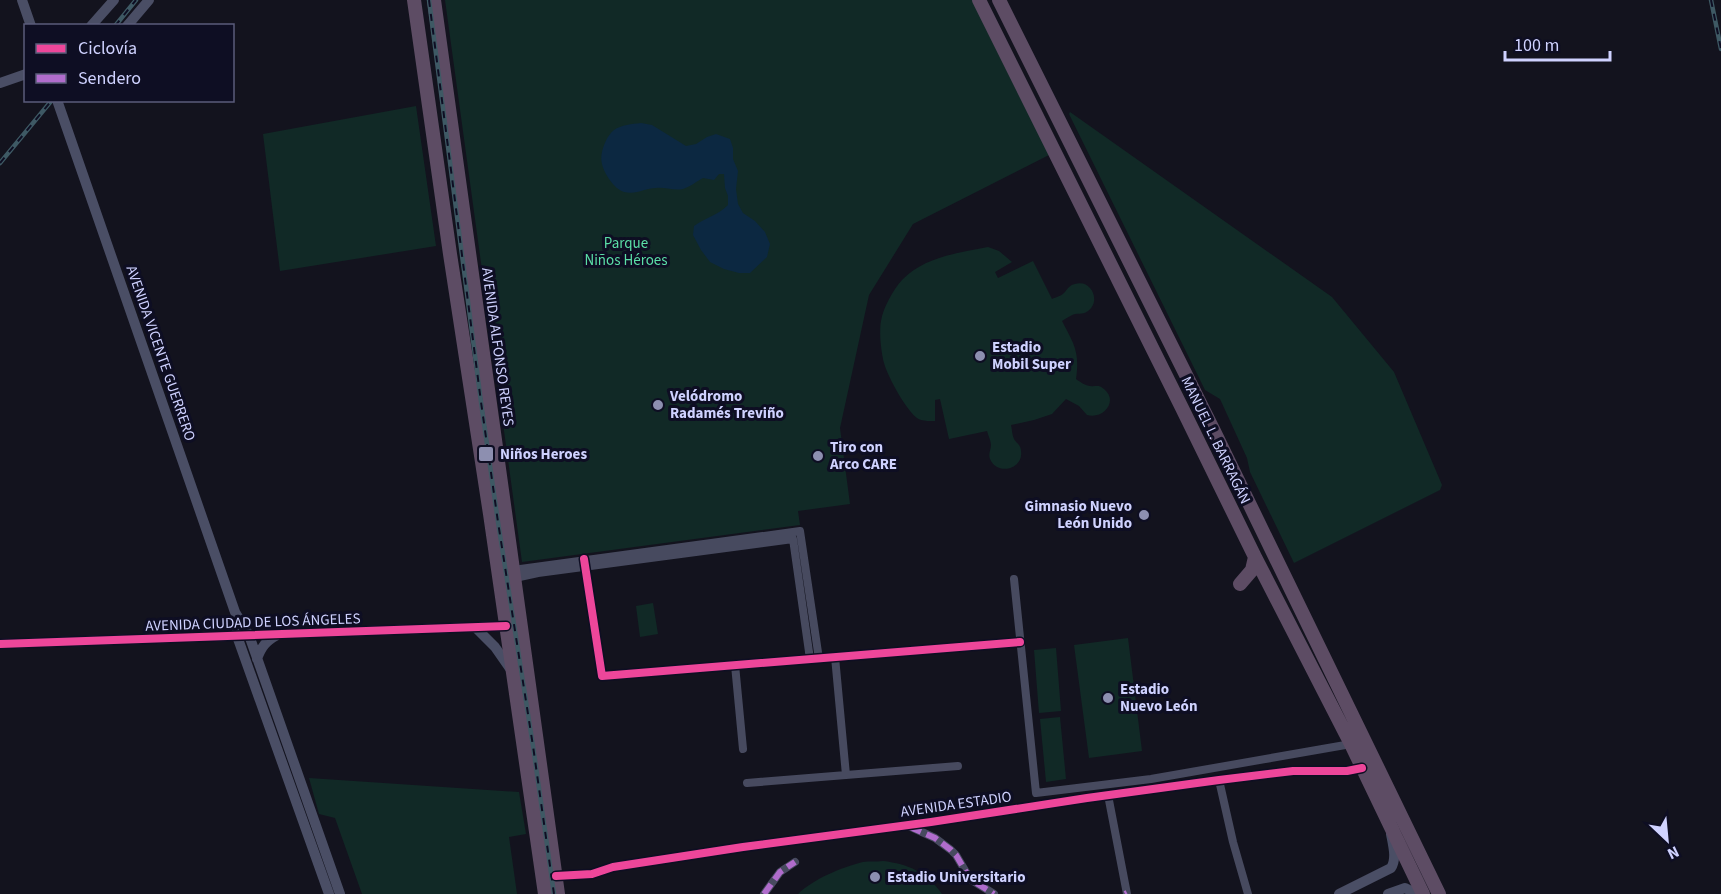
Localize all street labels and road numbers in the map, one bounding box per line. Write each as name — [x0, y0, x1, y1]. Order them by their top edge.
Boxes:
street label: AVENIDA VICENTE GUERRERO — [121, 262, 201, 444]
street label: AVENIDA ALFONSO REYES — [476, 266, 519, 428]
street label: MANUEL L. BARRAGÁN — [1175, 373, 1256, 508]
street label: AVENIDA CIUDAD DE LOS ÁNGELES — [145, 608, 361, 637]
street label: AVENIDA ESTADIO — [899, 786, 1013, 823]

